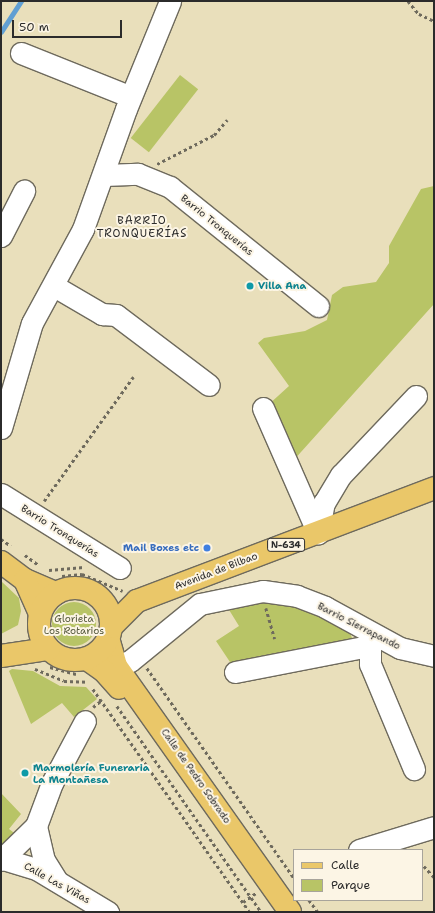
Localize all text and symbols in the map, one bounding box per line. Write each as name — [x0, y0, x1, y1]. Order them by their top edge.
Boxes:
scale bar — [14, 12, 124, 38]
text: 50 m — [19, 19, 49, 35]
street label: Barrio Tronquerías — [178, 192, 256, 258]
district label: BARRIO TRONQUERÍAS — [97, 215, 187, 241]
place label: Villa Ana — [258, 280, 306, 292]
marker: Villa Ana — [245, 281, 255, 291]
street label: Barrio Tronquerías — [19, 502, 101, 560]
road number: N-634 — [267, 538, 305, 552]
place label: Mail Boxes etc — [123, 542, 199, 554]
marker: Mail Boxes etc — [202, 543, 212, 553]
street label: Avenida de Bilbao — [173, 550, 259, 592]
street label: Barrio Sierrapando — [316, 600, 402, 652]
park label: Glorieta Los Rotarios — [44, 612, 104, 636]
street label: Calle de Pedro Sobrado — [159, 726, 233, 826]
place label: Marmolería Funeraria La Montañesa — [33, 761, 150, 784]
marker: Marmolería Funeraria La Montañesa — [20, 768, 30, 778]
legend — [293, 849, 423, 901]
text: Calle — [331, 857, 360, 873]
street label: Calle Las Viñas — [22, 860, 92, 906]
text: Parque — [331, 877, 370, 893]

